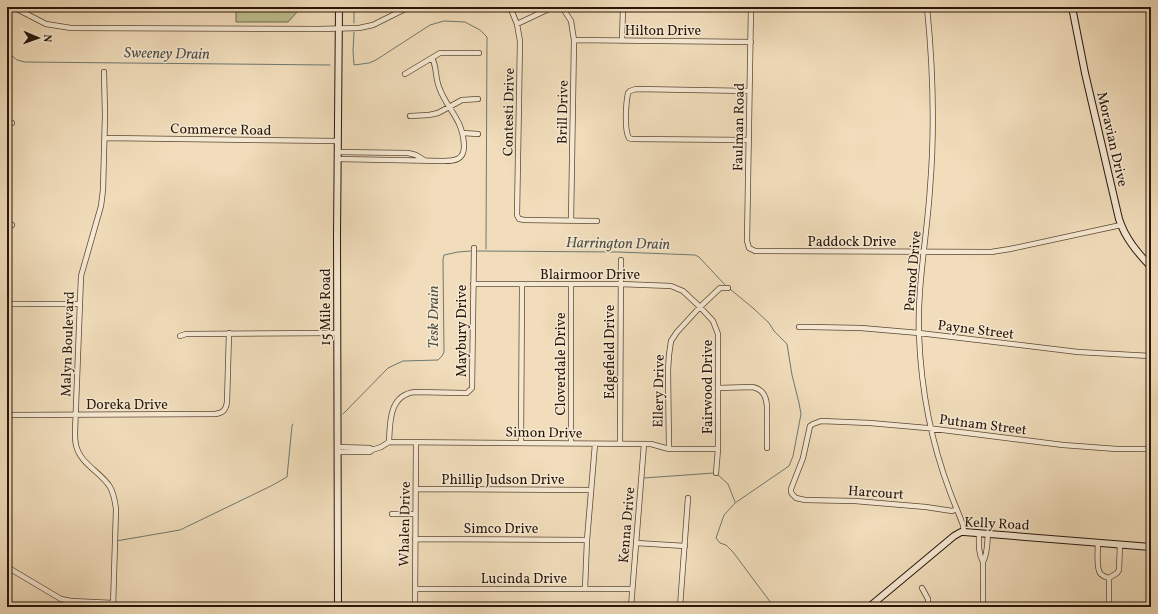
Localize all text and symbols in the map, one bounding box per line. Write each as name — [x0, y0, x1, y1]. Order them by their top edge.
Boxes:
north arrow — [18, 18, 58, 58]
street label: Hilton Drive — [625, 22, 702, 41]
text: N — [39, 34, 54, 43]
water label: Sweeney Drain — [124, 43, 210, 66]
street label: Contesti Drive — [499, 67, 520, 156]
street label: Brill Drive — [553, 79, 574, 144]
street label: Faulman Road — [729, 83, 750, 171]
street label: Moravian Drive — [1091, 90, 1132, 189]
street label: Commerce Road — [170, 120, 272, 141]
street label: Penrod Drive — [900, 230, 927, 312]
water label: Harrington Drain — [566, 233, 671, 256]
street label: Paddock Drive — [808, 233, 897, 252]
street label: Blairmoor Drive — [540, 266, 640, 285]
street label: 15 Mile Road — [317, 268, 336, 346]
street label: Maybury Drive — [453, 284, 472, 377]
water label: Tesk Drain — [424, 285, 445, 348]
street label: Malyn Boulevard — [57, 291, 80, 397]
street label: Edgefield Drive — [601, 304, 620, 399]
street label: Cloverdale Drive — [552, 312, 571, 416]
street label: Payne Street — [937, 316, 1015, 345]
street label: Fairwood Drive — [699, 339, 718, 434]
street label: Ellery Drive — [649, 354, 670, 428]
street label: Doreka Drive — [86, 396, 168, 415]
street label: Putnam Street — [938, 411, 1028, 440]
street label: Simon Drive — [505, 423, 583, 444]
street label: Phillip Judson Drive — [441, 471, 565, 490]
street label: Whalen Drive — [395, 481, 416, 567]
street label: Harcourt — [847, 482, 904, 505]
street label: Kenna Drive — [615, 486, 640, 564]
street label: Kelly Road — [964, 513, 1030, 536]
street label: Simco Drive — [463, 520, 539, 539]
street label: Lucinda Drive — [481, 570, 568, 589]

